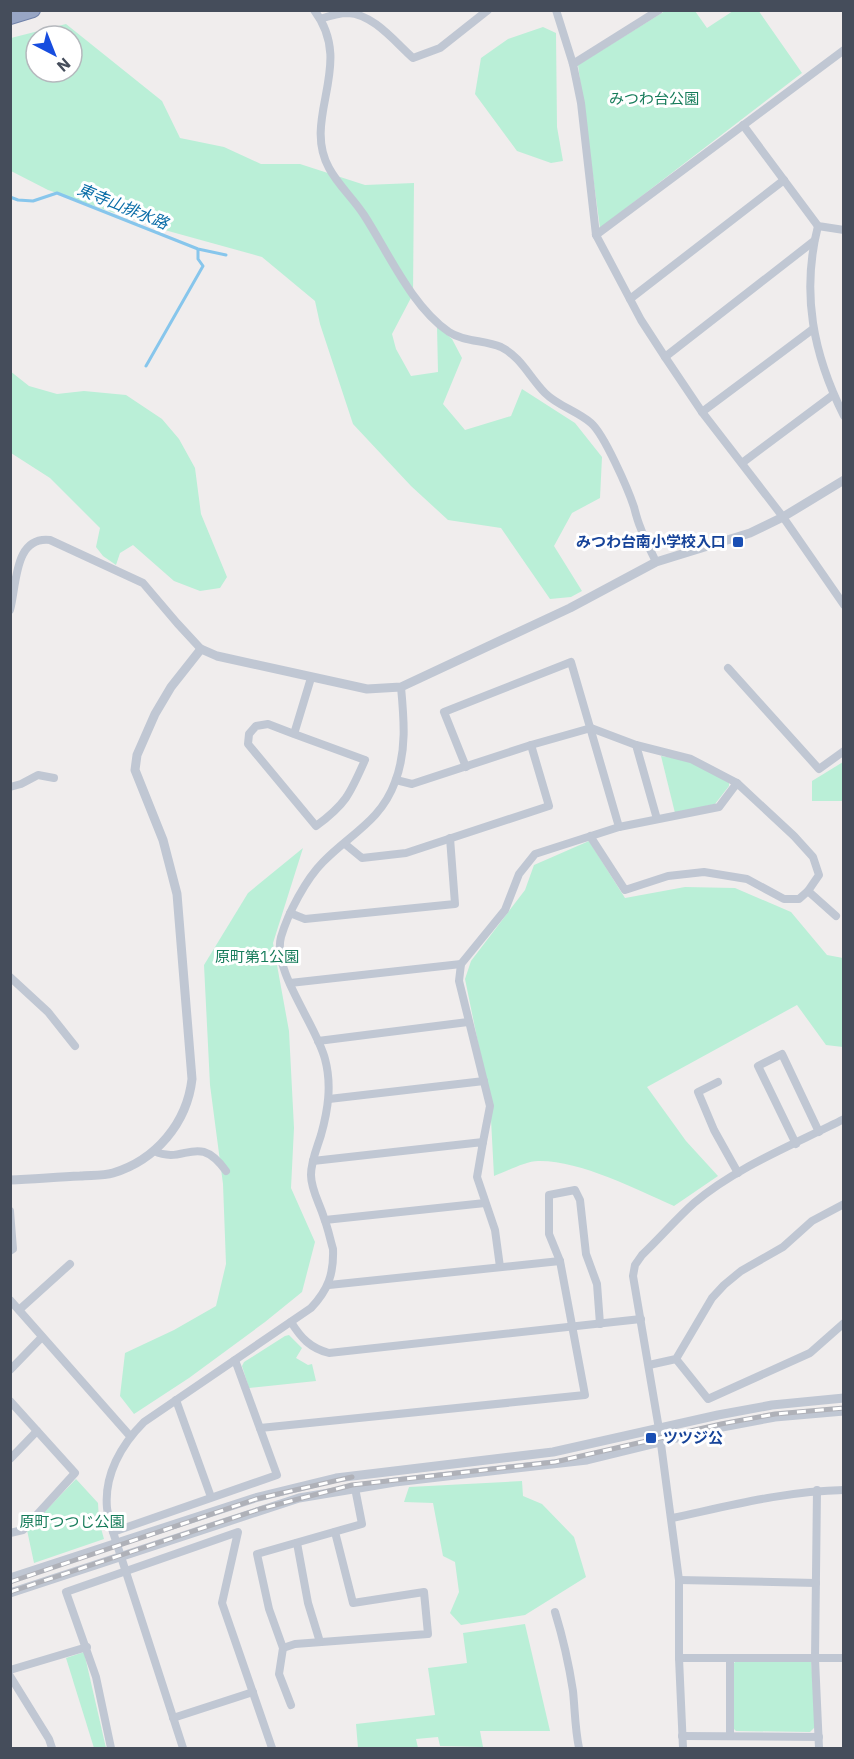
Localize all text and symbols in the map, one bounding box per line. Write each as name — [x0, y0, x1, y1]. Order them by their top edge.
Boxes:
north arrow — [24, 24, 84, 84]
text: N — [53, 54, 75, 76]
park label: みつわ台公園 — [609, 89, 699, 108]
water label: 東寺山排水路 — [75, 179, 173, 234]
place label: みつわ台南小学校入口 — [576, 532, 726, 551]
marker: みつわ台南小学校入口 — [731, 535, 745, 549]
park label: 原町第1公園 — [215, 947, 299, 966]
place label: ツツジ公 — [663, 1428, 723, 1447]
marker: ツツジ公 — [644, 1431, 658, 1445]
park label: 原町つつじ公園 — [19, 1512, 125, 1531]

